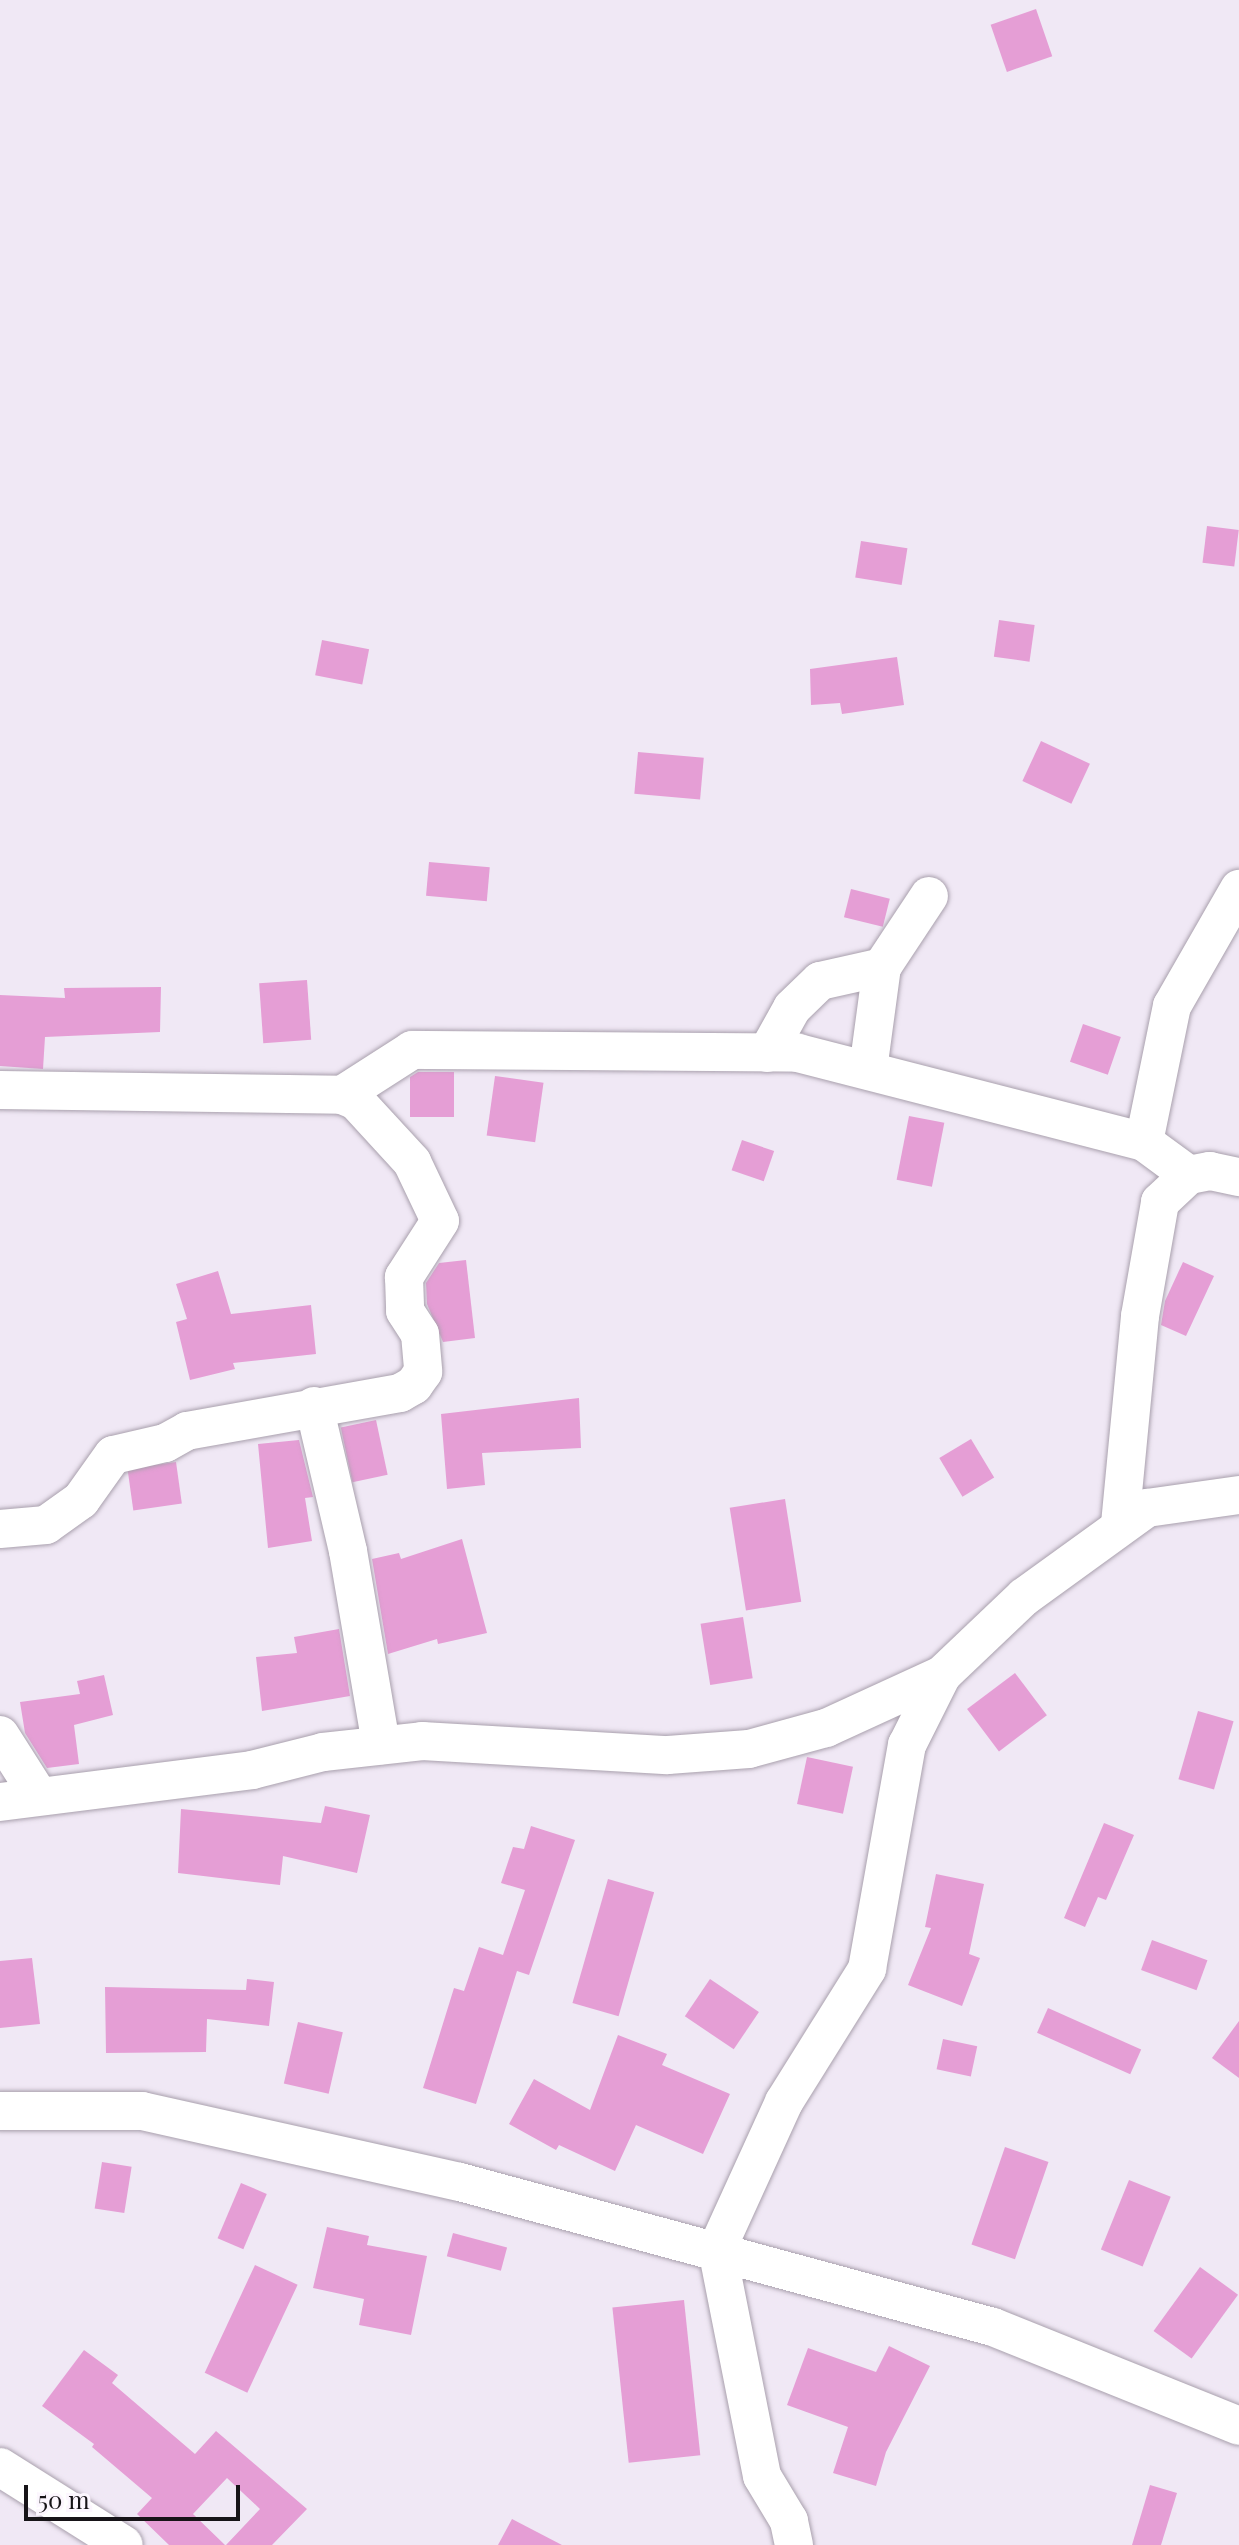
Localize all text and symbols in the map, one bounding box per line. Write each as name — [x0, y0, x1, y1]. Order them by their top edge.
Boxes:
scale bar — [28, 2469, 244, 2519]
text: 50 m — [38, 2483, 90, 2515]

